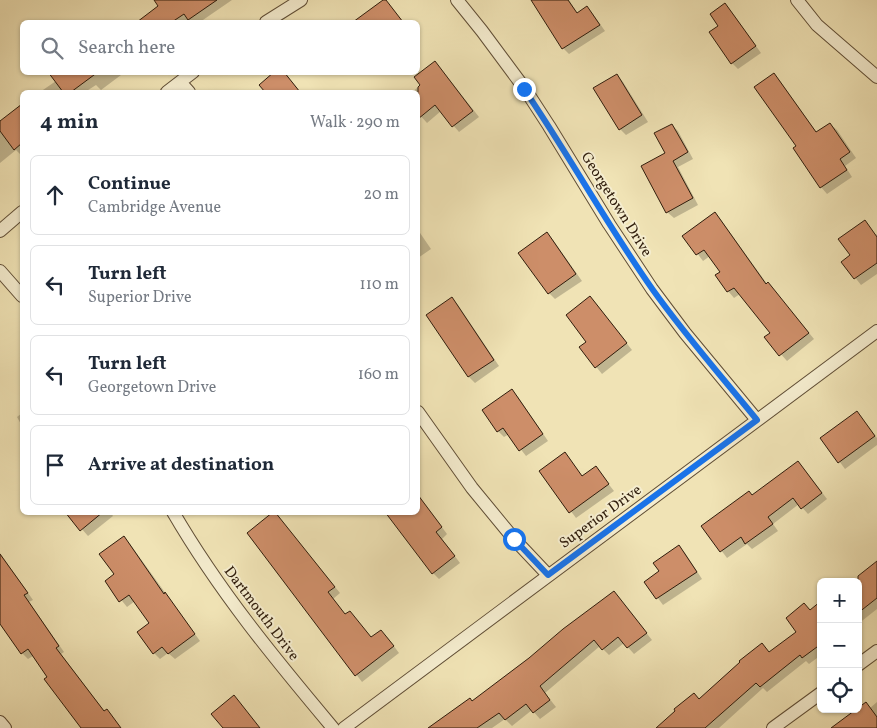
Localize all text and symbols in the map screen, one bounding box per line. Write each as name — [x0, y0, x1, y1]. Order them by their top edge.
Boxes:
search box — [20, 20, 420, 75]
icon: search — [38, 34, 66, 62]
text: Search here — [78, 35, 175, 61]
route end — [513, 78, 536, 101]
text: 4 min — [40, 108, 99, 137]
text: Walk · 290 m — [310, 112, 400, 134]
street label: Georgetown Drive — [575, 148, 656, 261]
text: Continue — [88, 171, 171, 197]
icon: ahead — [41, 181, 69, 209]
text: 20 m — [364, 184, 399, 206]
text: Cambridge Avenue — [88, 197, 221, 219]
text: Turn left — [88, 261, 167, 287]
icon: left — [41, 271, 69, 299]
text: 110 m — [360, 274, 399, 296]
text: Superior Drive — [88, 287, 192, 309]
text: Turn left — [88, 351, 167, 377]
icon: left — [41, 361, 69, 389]
text: 160 m — [358, 364, 399, 386]
text: Georgetown Drive — [88, 377, 216, 399]
icon: arrive — [41, 451, 69, 479]
text: Arrive at destination — [88, 452, 274, 478]
street label: Superior Drive — [555, 480, 646, 554]
route start — [503, 528, 526, 551]
street label: Dartmouth Drive — [218, 562, 303, 666]
map controls — [817, 578, 862, 713]
button: + — [817, 578, 862, 623]
button: − — [817, 623, 862, 668]
button: locate — [817, 668, 862, 713]

